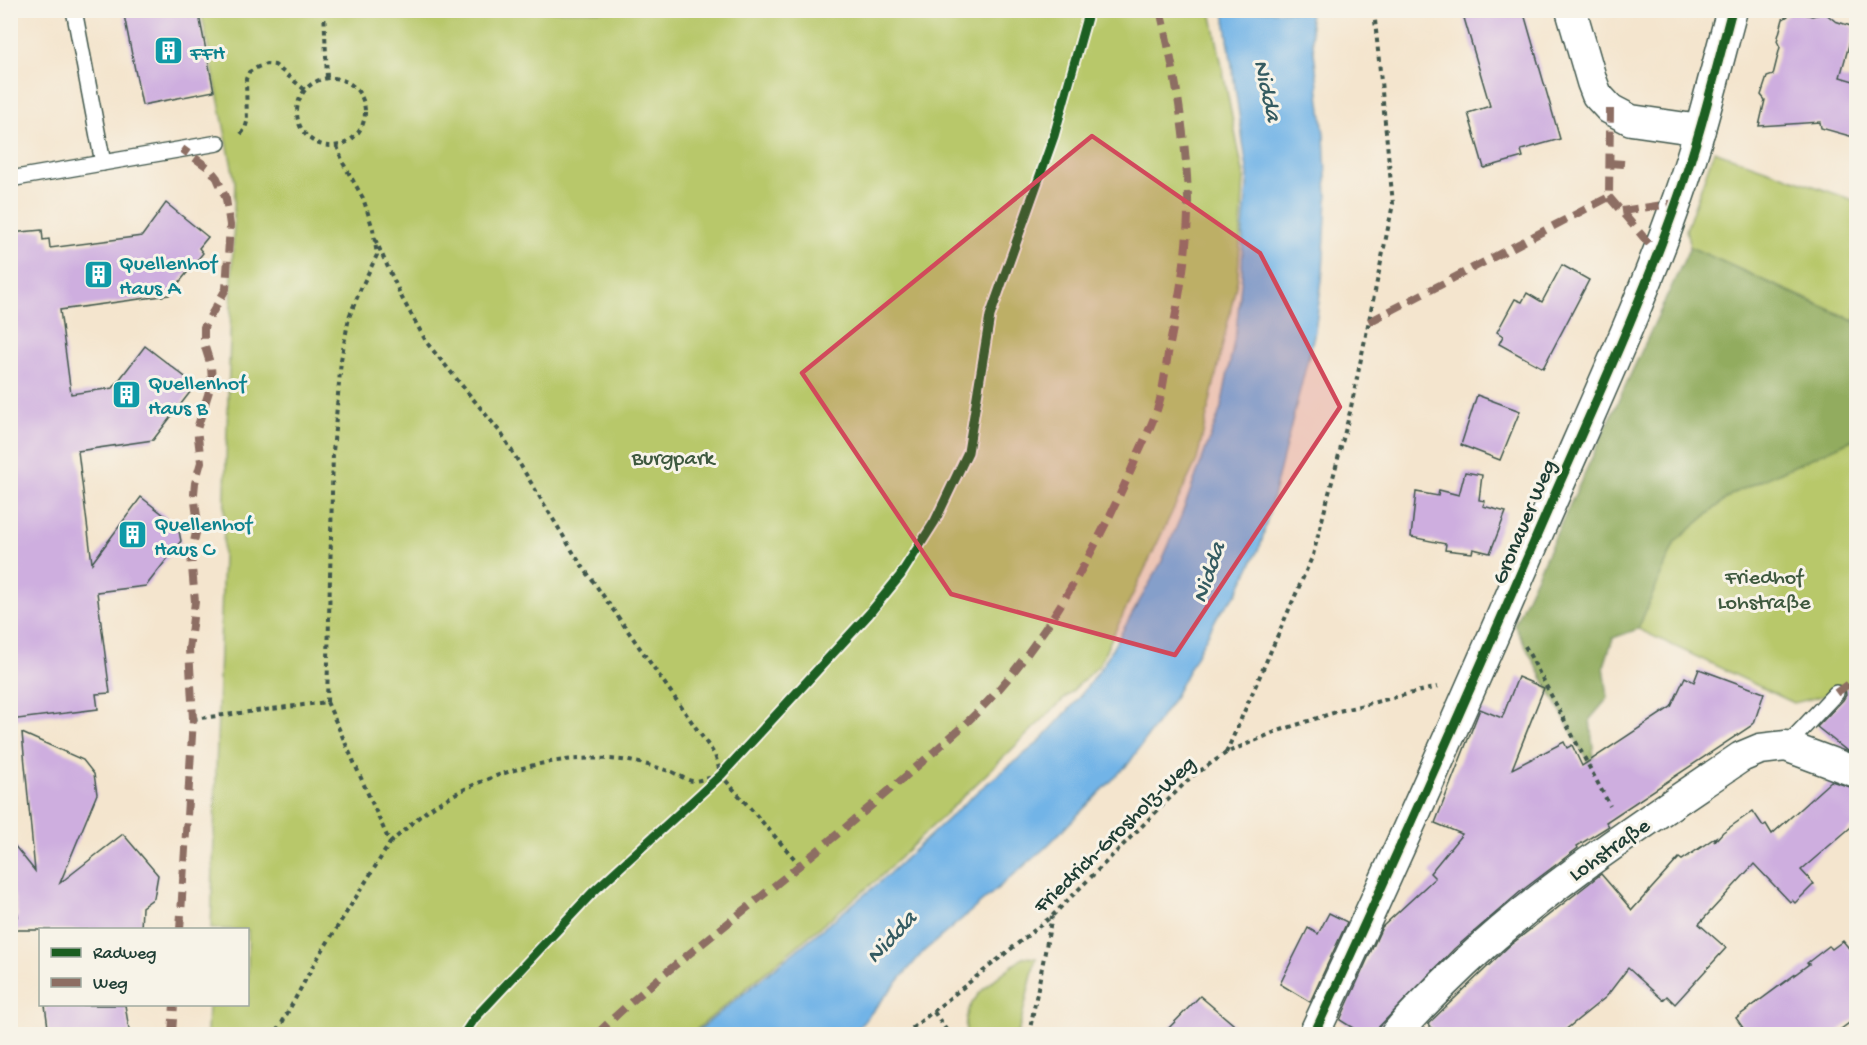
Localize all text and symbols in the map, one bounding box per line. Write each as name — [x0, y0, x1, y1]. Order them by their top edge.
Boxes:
building icon: FFH — [153, 35, 185, 67]
place label: FFH — [189, 42, 226, 68]
water label: Nidda — [1244, 57, 1287, 126]
place label: Quellenhof Haus A — [119, 252, 219, 303]
building icon: Quellenhof Haus A — [82, 258, 114, 290]
place label: Quellenhof Haus B — [148, 372, 248, 423]
building icon: Quellenhof Haus B — [111, 378, 143, 410]
park label: Burgpark — [631, 447, 716, 473]
street label: Gronauer Weg — [1488, 456, 1564, 589]
place label: Quellenhof Haus C — [154, 513, 254, 564]
building icon: Quellenhof Haus C — [117, 519, 149, 551]
water label: Nidda — [1186, 537, 1235, 607]
park label: Friedhof Lohstraße — [1717, 566, 1811, 617]
street label: Friedrich-Grosholz-Weg — [1029, 752, 1202, 921]
street label: Lohstraße — [1565, 814, 1656, 889]
water label: Nidda — [861, 904, 926, 971]
legend — [39, 928, 249, 1006]
text: Radweg — [93, 944, 156, 965]
text: Weg — [93, 974, 128, 995]

